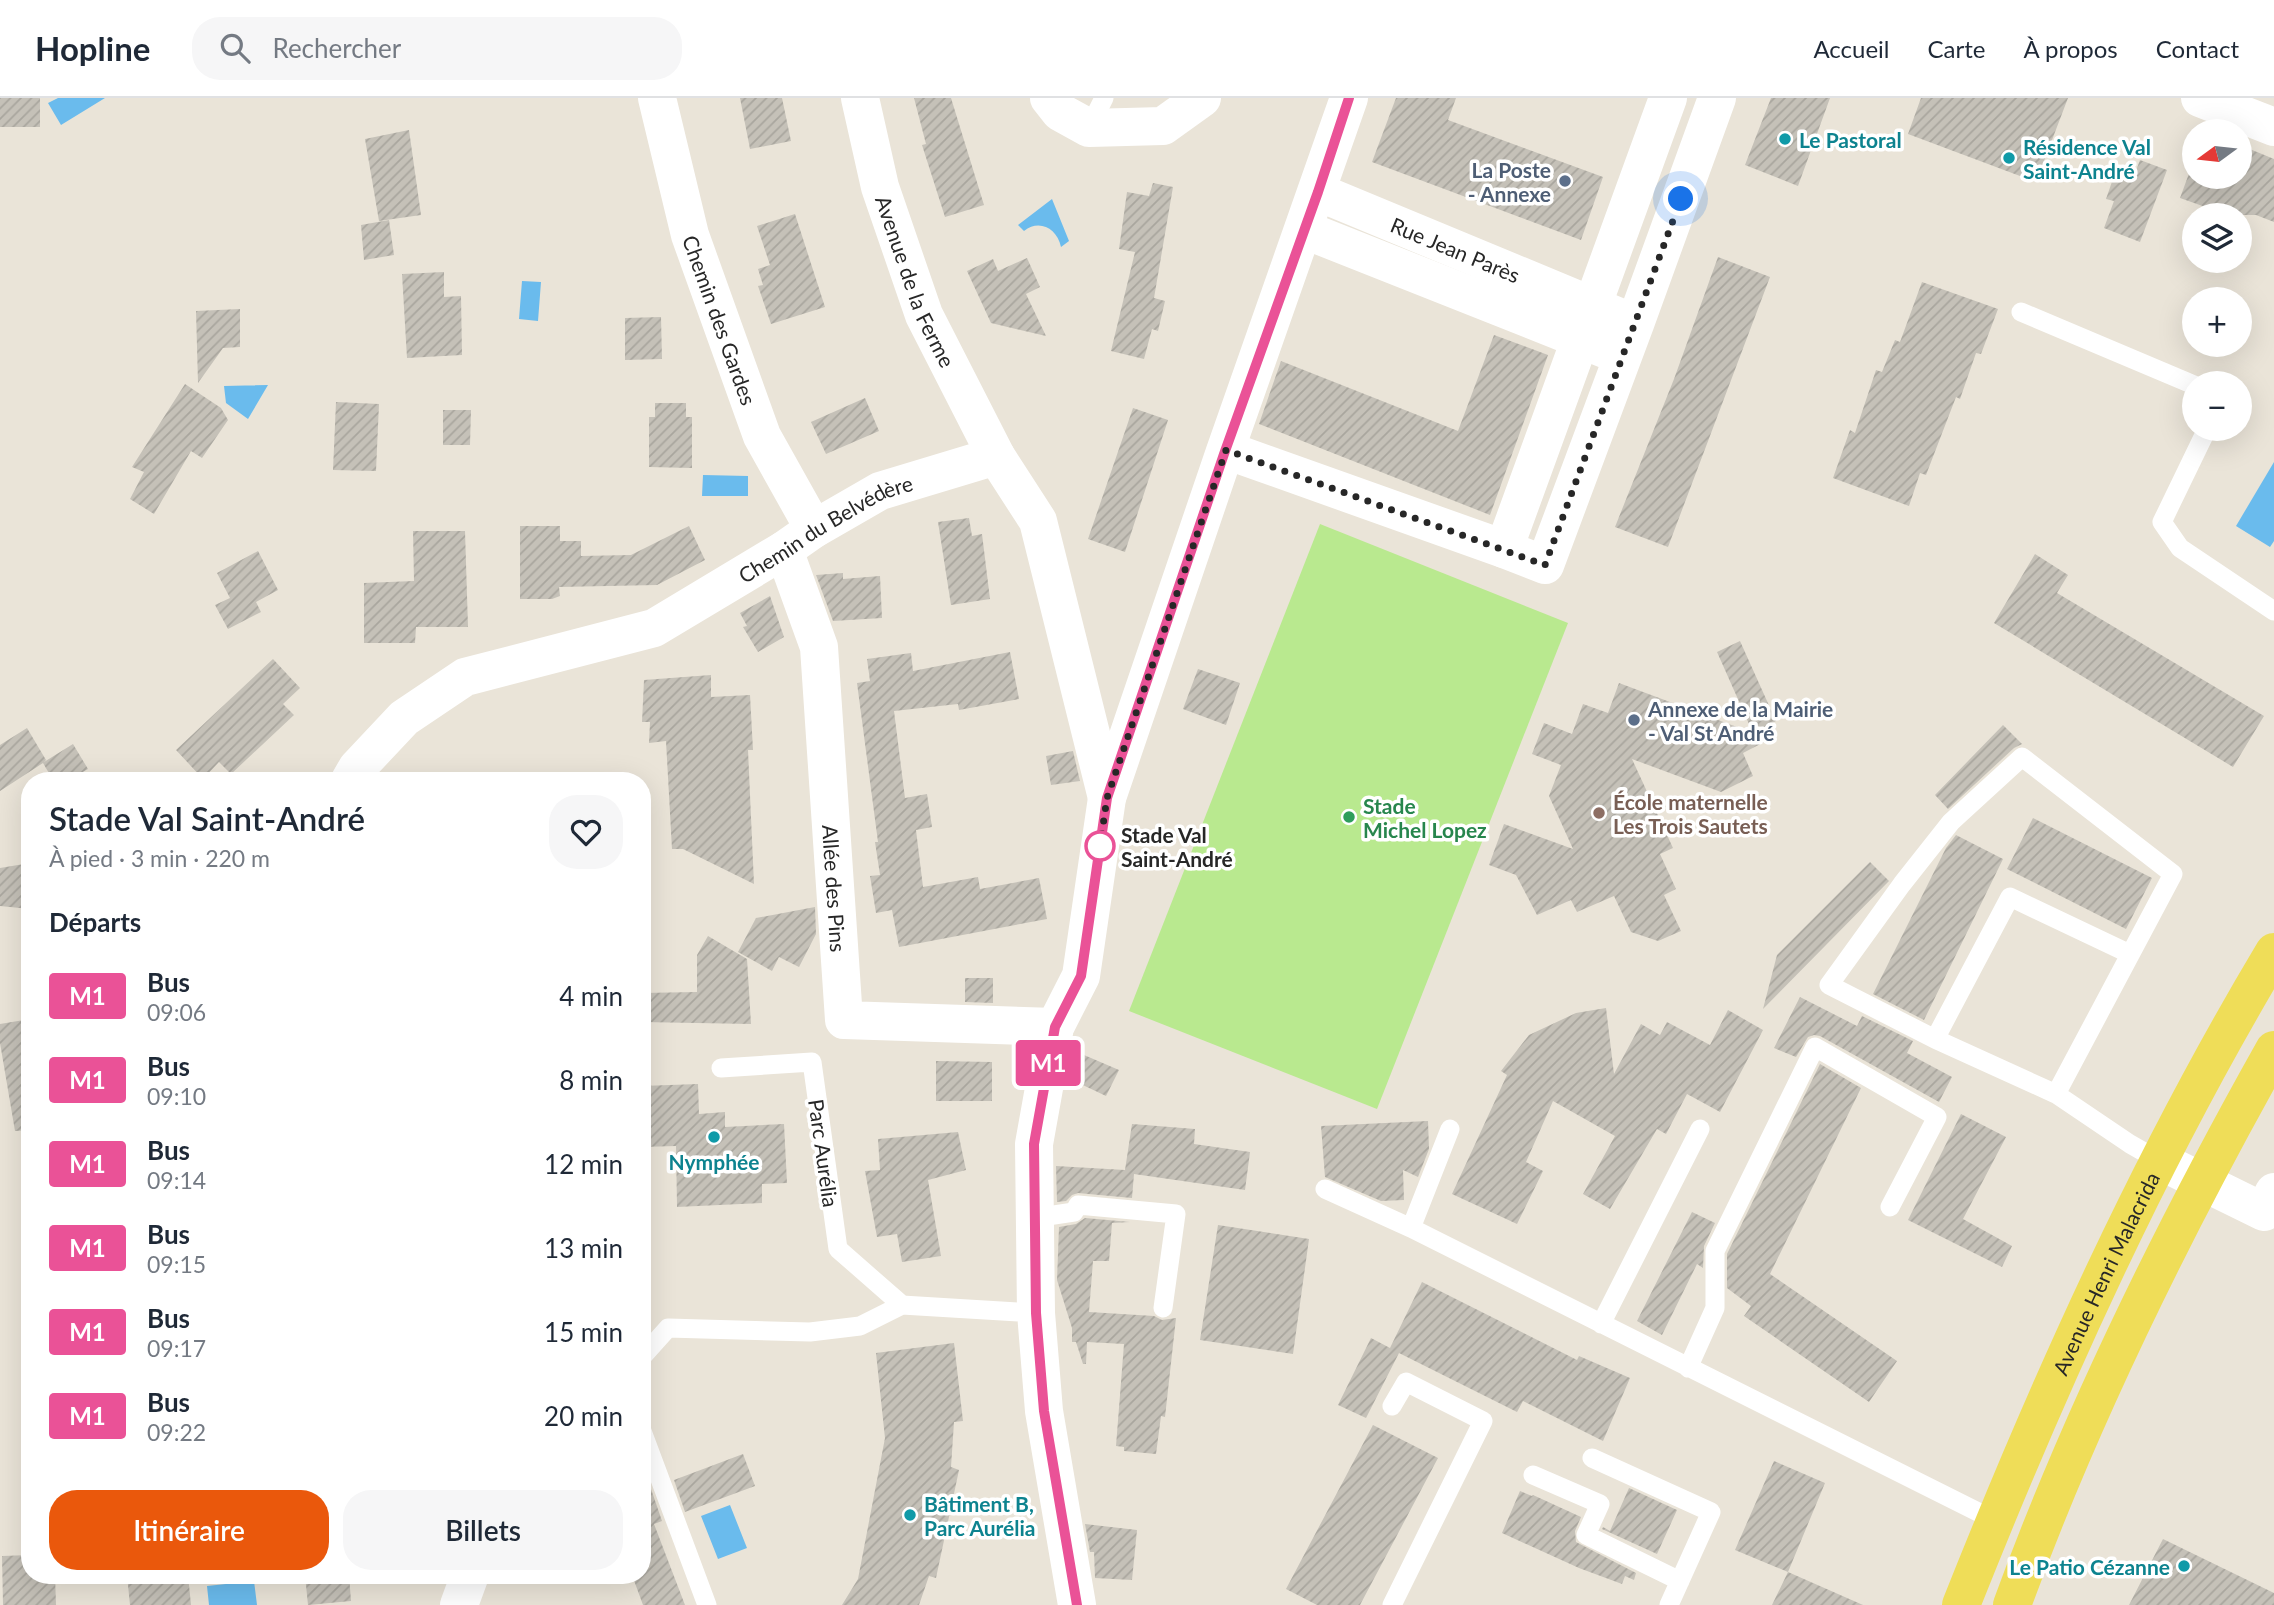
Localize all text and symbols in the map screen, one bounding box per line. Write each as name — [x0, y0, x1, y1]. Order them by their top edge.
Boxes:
search box — [192, 17, 682, 80]
text: Hopline — [35, 28, 150, 68]
icon: search — [216, 29, 254, 67]
text: Rechercher — [272, 32, 401, 64]
text: Accueil — [1813, 34, 1889, 63]
text: Carte — [1927, 34, 1985, 63]
text: À propos — [2023, 34, 2118, 63]
text: Contact — [2156, 34, 2239, 63]
north arrow — [2182, 119, 2252, 189]
map controls — [2182, 119, 2252, 441]
place label: Le Pastoral — [1799, 127, 1902, 152]
marker: Le Pastoral — [1777, 131, 1793, 147]
place label: Résidence Val Saint-André — [2023, 134, 2151, 183]
marker: Résidence Val Saint-André — [2001, 150, 2017, 166]
place label: La Poste - Annexe — [1468, 157, 1551, 206]
marker: La Poste - Annexe — [1557, 173, 1573, 189]
your location — [1663, 181, 1698, 216]
street label: Avenue de la Ferme — [871, 192, 961, 371]
button: layers — [2182, 203, 2252, 273]
street label: Rue Jean Parès — [1387, 211, 1524, 287]
street label: Chemin des Gardes — [679, 232, 762, 408]
button: + — [2182, 287, 2252, 357]
button: − — [2182, 371, 2252, 441]
street label: Chemin du Belvédère — [733, 469, 915, 587]
place label: Annexe de la Mairie - Val St André — [1647, 696, 1833, 745]
marker: Annexe de la Mairie - Val St André — [1626, 712, 1642, 728]
place label: École maternelle Les Trois Sautets — [1613, 789, 1768, 838]
place label: Stade Michel Lopez — [1363, 793, 1487, 842]
button: heart — [549, 795, 623, 869]
text: Stade Val Saint-André — [49, 798, 365, 838]
marker: École maternelle Les Trois Sautets — [1591, 805, 1607, 821]
marker: Stade Michel Lopez — [1341, 809, 1357, 825]
place label: Stade Val Saint-André — [1121, 822, 1233, 871]
street label: Allée des Pins — [818, 824, 852, 953]
marker: Stade Val Saint-André — [1085, 831, 1115, 861]
text: À pied · 3 min · 220 m — [49, 844, 270, 872]
text: Départs — [49, 906, 141, 938]
text: Bus — [147, 966, 190, 998]
text: 4 min — [559, 980, 623, 1012]
text: M1 — [69, 981, 106, 1010]
text: 09:06 — [147, 998, 206, 1026]
line badge: M1 — [1016, 1040, 1080, 1086]
text: M1 — [1030, 1048, 1066, 1077]
text: Bus — [147, 1050, 190, 1082]
text: 8 min — [559, 1064, 623, 1096]
text: M1 — [69, 1065, 106, 1094]
text: 09:10 — [147, 1082, 206, 1110]
street label: Parc Aurélia — [804, 1097, 844, 1209]
marker: Nymphée — [706, 1129, 722, 1145]
text: Bus — [147, 1134, 190, 1166]
text: 12 min — [544, 1148, 623, 1180]
text: M1 — [69, 1149, 106, 1178]
place label: Nymphée — [669, 1149, 759, 1174]
text: 09:14 — [147, 1166, 206, 1194]
street label: Avenue Henri Malacrida — [2047, 1167, 2164, 1378]
text: Bus — [147, 1218, 190, 1250]
text: 13 min — [544, 1232, 623, 1264]
text: M1 — [69, 1233, 106, 1262]
text: 09:15 — [147, 1250, 206, 1278]
text: Bus — [147, 1302, 190, 1334]
text: 15 min — [544, 1316, 623, 1348]
text: M1 — [69, 1317, 106, 1346]
text: 09:17 — [147, 1334, 206, 1362]
text: Bus — [147, 1386, 190, 1418]
text: 20 min — [544, 1400, 623, 1432]
text: M1 — [69, 1401, 106, 1430]
text: 09:22 — [147, 1418, 206, 1446]
button: Itinéraire — [49, 1490, 329, 1570]
button: Billets — [343, 1490, 623, 1570]
place label: Bâtiment B, Parc Aurélia — [924, 1491, 1036, 1540]
marker: Bâtiment B, Parc Aurélia — [902, 1507, 918, 1523]
place label: Le Patio Cézanne — [2009, 1554, 2170, 1579]
marker: Le Patio Cézanne — [2176, 1558, 2192, 1574]

